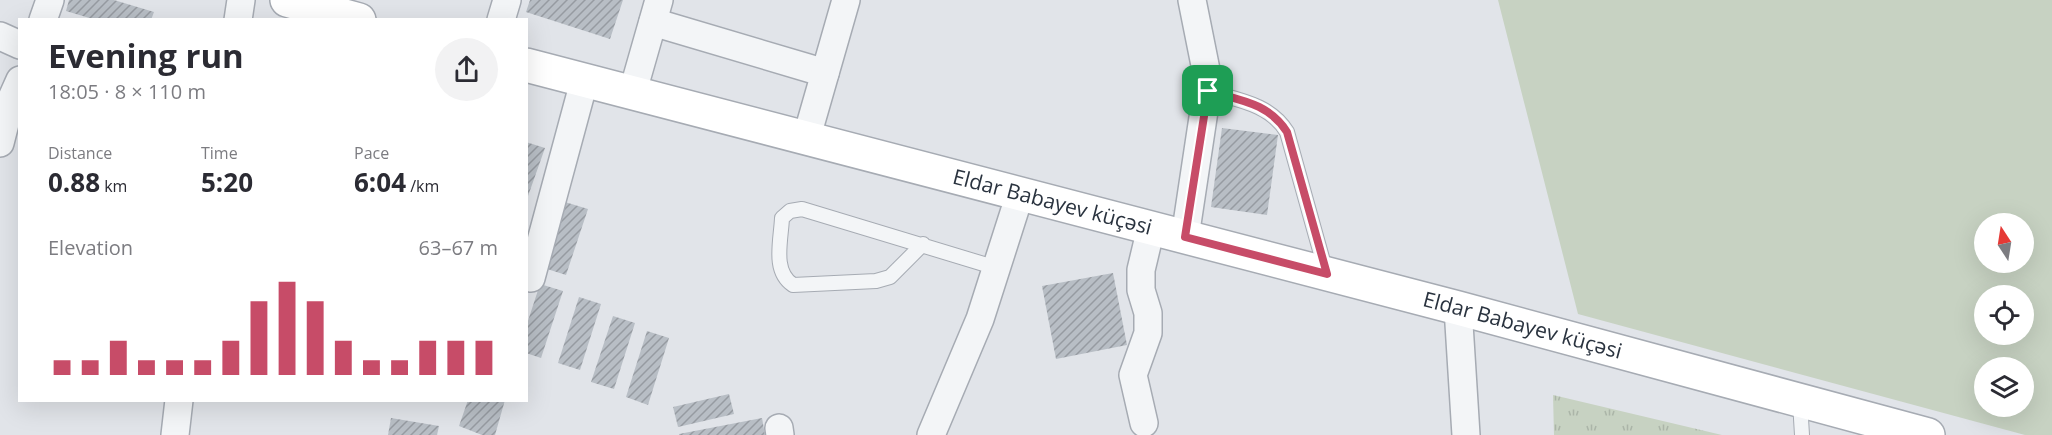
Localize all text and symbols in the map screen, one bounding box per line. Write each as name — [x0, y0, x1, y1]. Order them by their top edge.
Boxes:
text: Evening run — [48, 33, 244, 78]
button: share — [435, 38, 498, 101]
pin — [1182, 65, 1233, 116]
icon: arrive — [1191, 74, 1224, 107]
text: 18:05 · 8 × 110 m — [48, 78, 206, 105]
text: Distance — [48, 142, 112, 164]
text: Time — [201, 142, 238, 164]
text: Pace — [354, 142, 389, 164]
street label: Eldar Babayev küçəsi — [950, 162, 1155, 241]
text: 0.88 — [48, 164, 100, 200]
text: 5:20 — [201, 164, 253, 200]
text: 6:04 — [354, 164, 406, 200]
text: km — [100, 175, 127, 197]
text: /km — [406, 175, 439, 197]
north arrow — [1974, 213, 2034, 273]
map controls — [1974, 213, 2034, 417]
text: Elevation — [48, 234, 133, 261]
text: 63–67 m — [419, 234, 498, 261]
street label: Eldar Babayev küçəsi — [1420, 285, 1625, 365]
button: locate — [1974, 285, 2034, 345]
button: layers — [1974, 357, 2034, 417]

